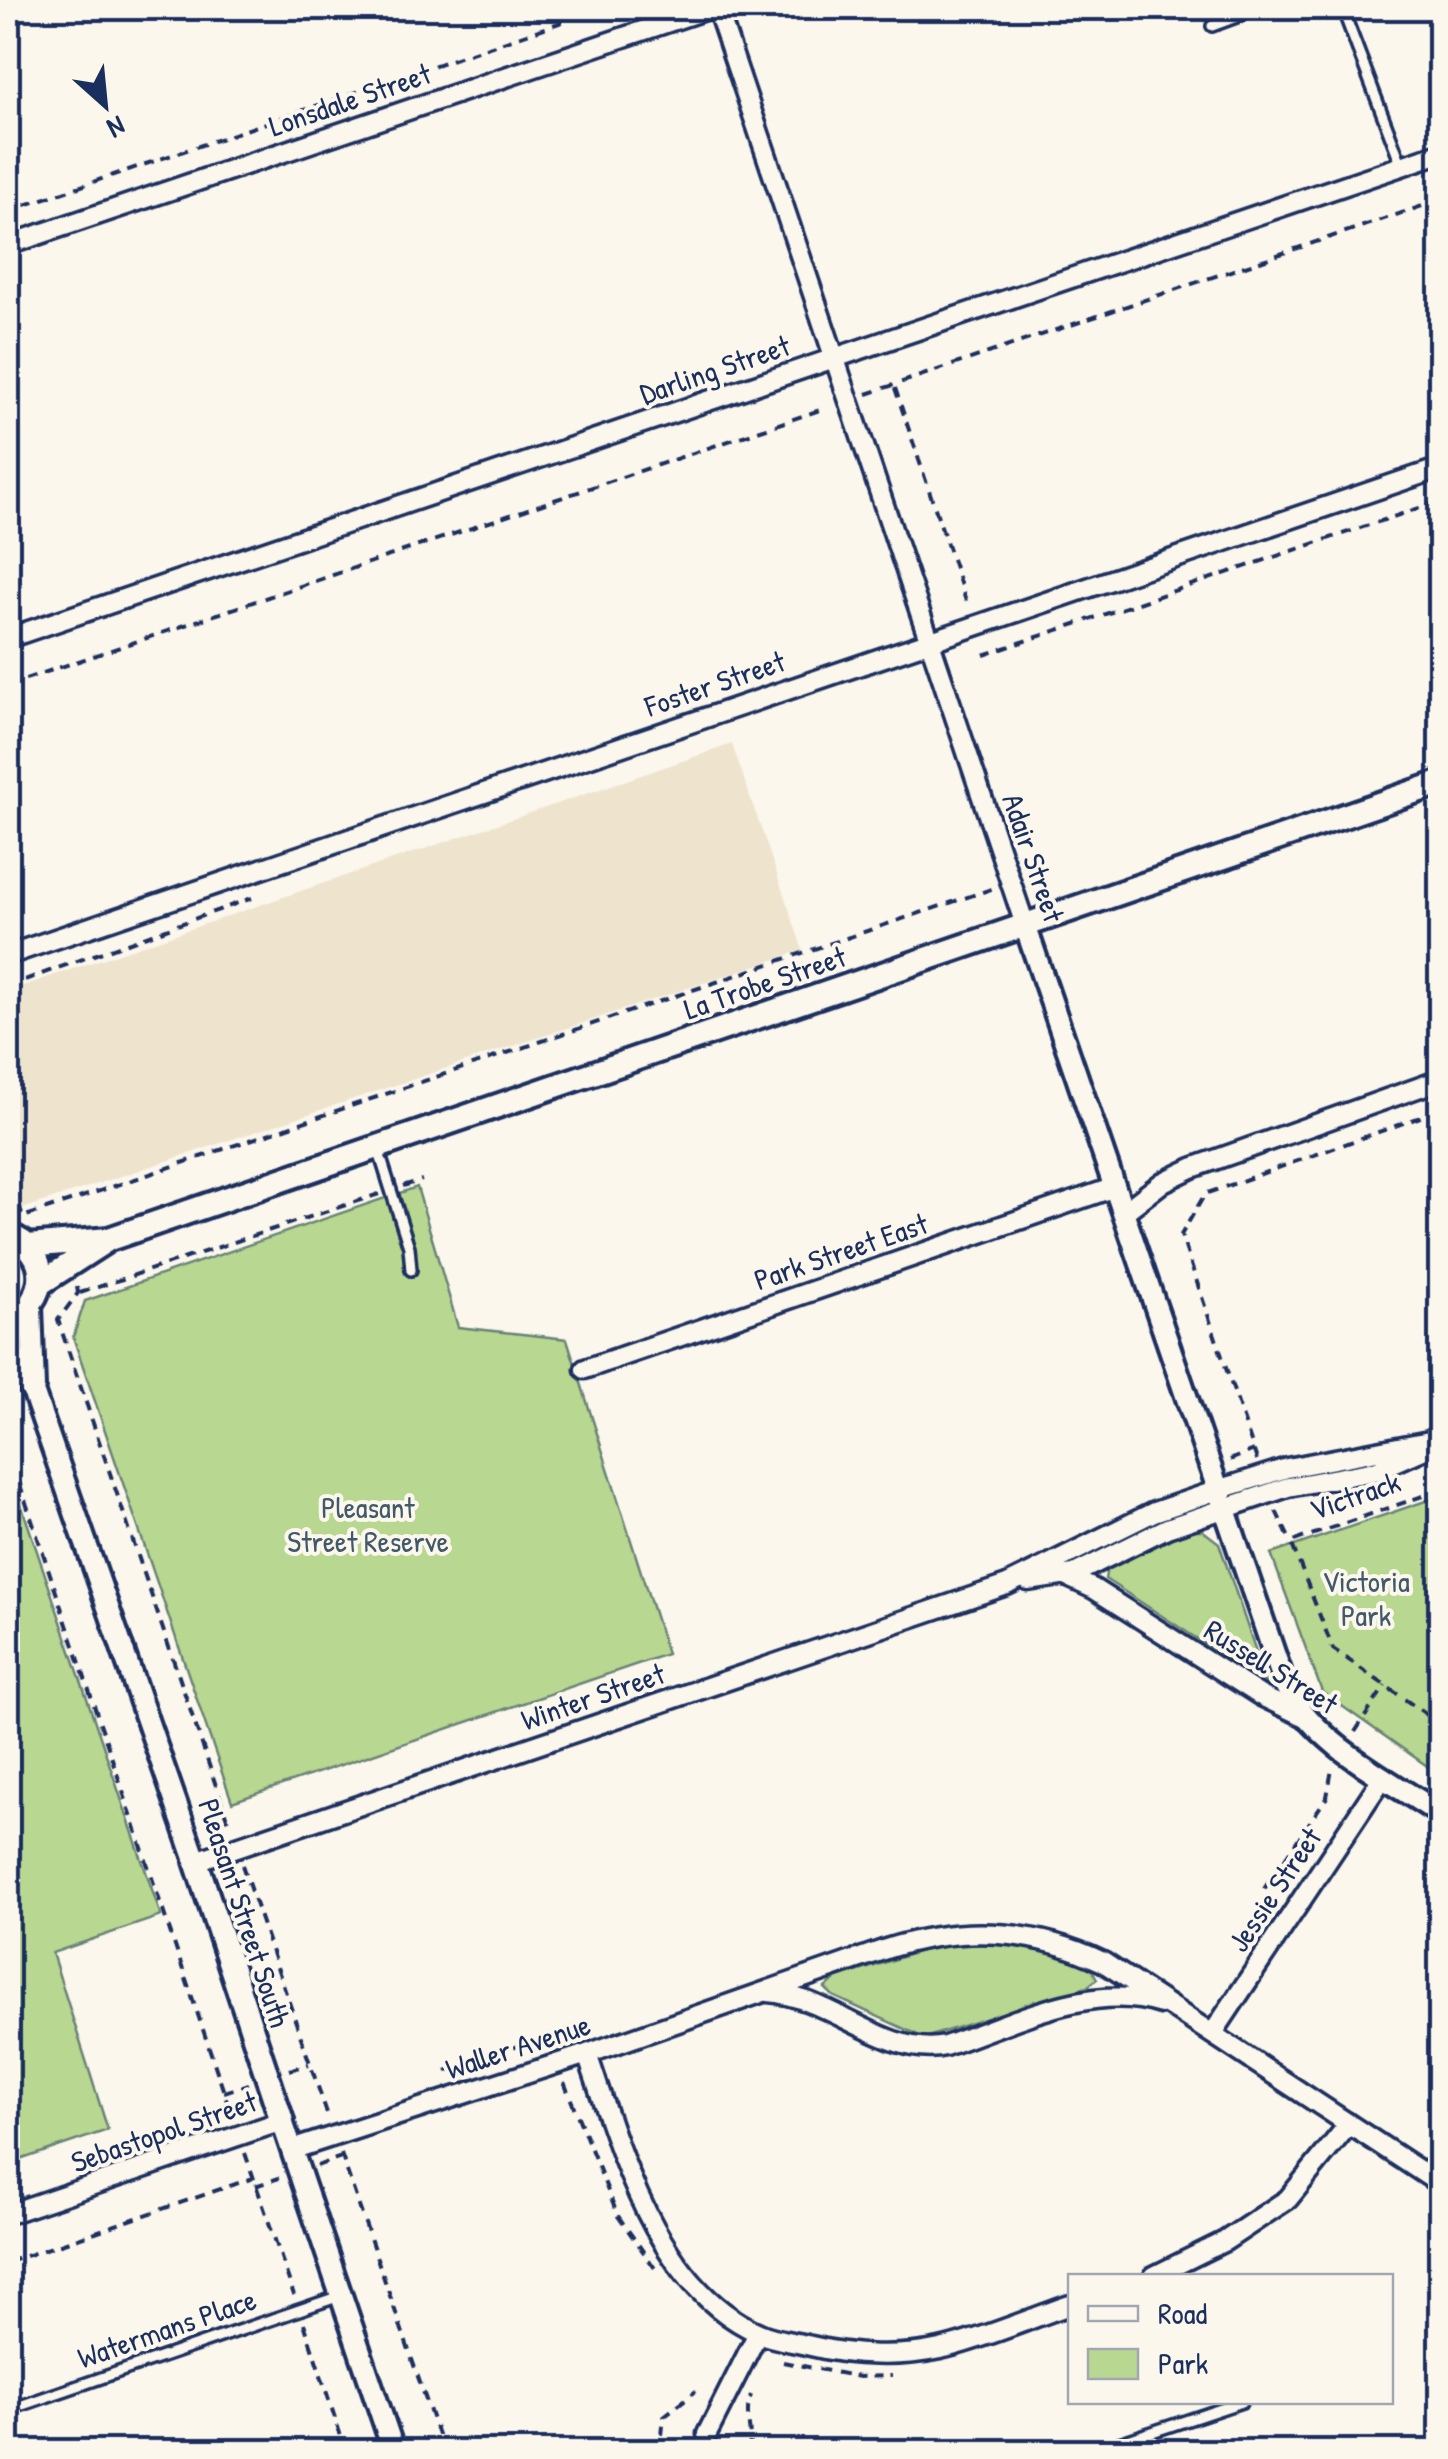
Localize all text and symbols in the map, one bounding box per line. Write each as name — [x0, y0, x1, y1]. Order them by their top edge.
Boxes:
street label: Lonsdale Street — [264, 52, 436, 145]
north arrow — [55, 55, 155, 155]
text: N — [101, 107, 132, 148]
street label: Darling Street — [634, 325, 796, 413]
street label: Foster Street — [638, 640, 791, 726]
street label: Adair Street — [993, 788, 1075, 928]
street label: La Trobe Street — [678, 935, 852, 1028]
street label: Park Street East — [749, 1203, 933, 1299]
street label: Victrack — [1304, 1461, 1405, 1529]
park label: Pleasant Street Reserve — [287, 1487, 449, 1561]
park label: Victoria Park — [1322, 1561, 1410, 1635]
street label: Russell Street — [1197, 1609, 1346, 1723]
street label: Winter Street — [516, 1653, 670, 1739]
street label: Pleasant Street South — [189, 1793, 301, 2032]
street label: Jessie Street — [1218, 1819, 1331, 1959]
street label: Waller Avenue — [440, 2004, 595, 2088]
street label: Sebastopol Street — [66, 2080, 262, 2181]
legend — [1068, 2274, 1393, 2404]
street label: Watermans Place — [72, 2279, 261, 2377]
text: Road — [1158, 2293, 1207, 2333]
text: Park — [1158, 2343, 1208, 2383]

